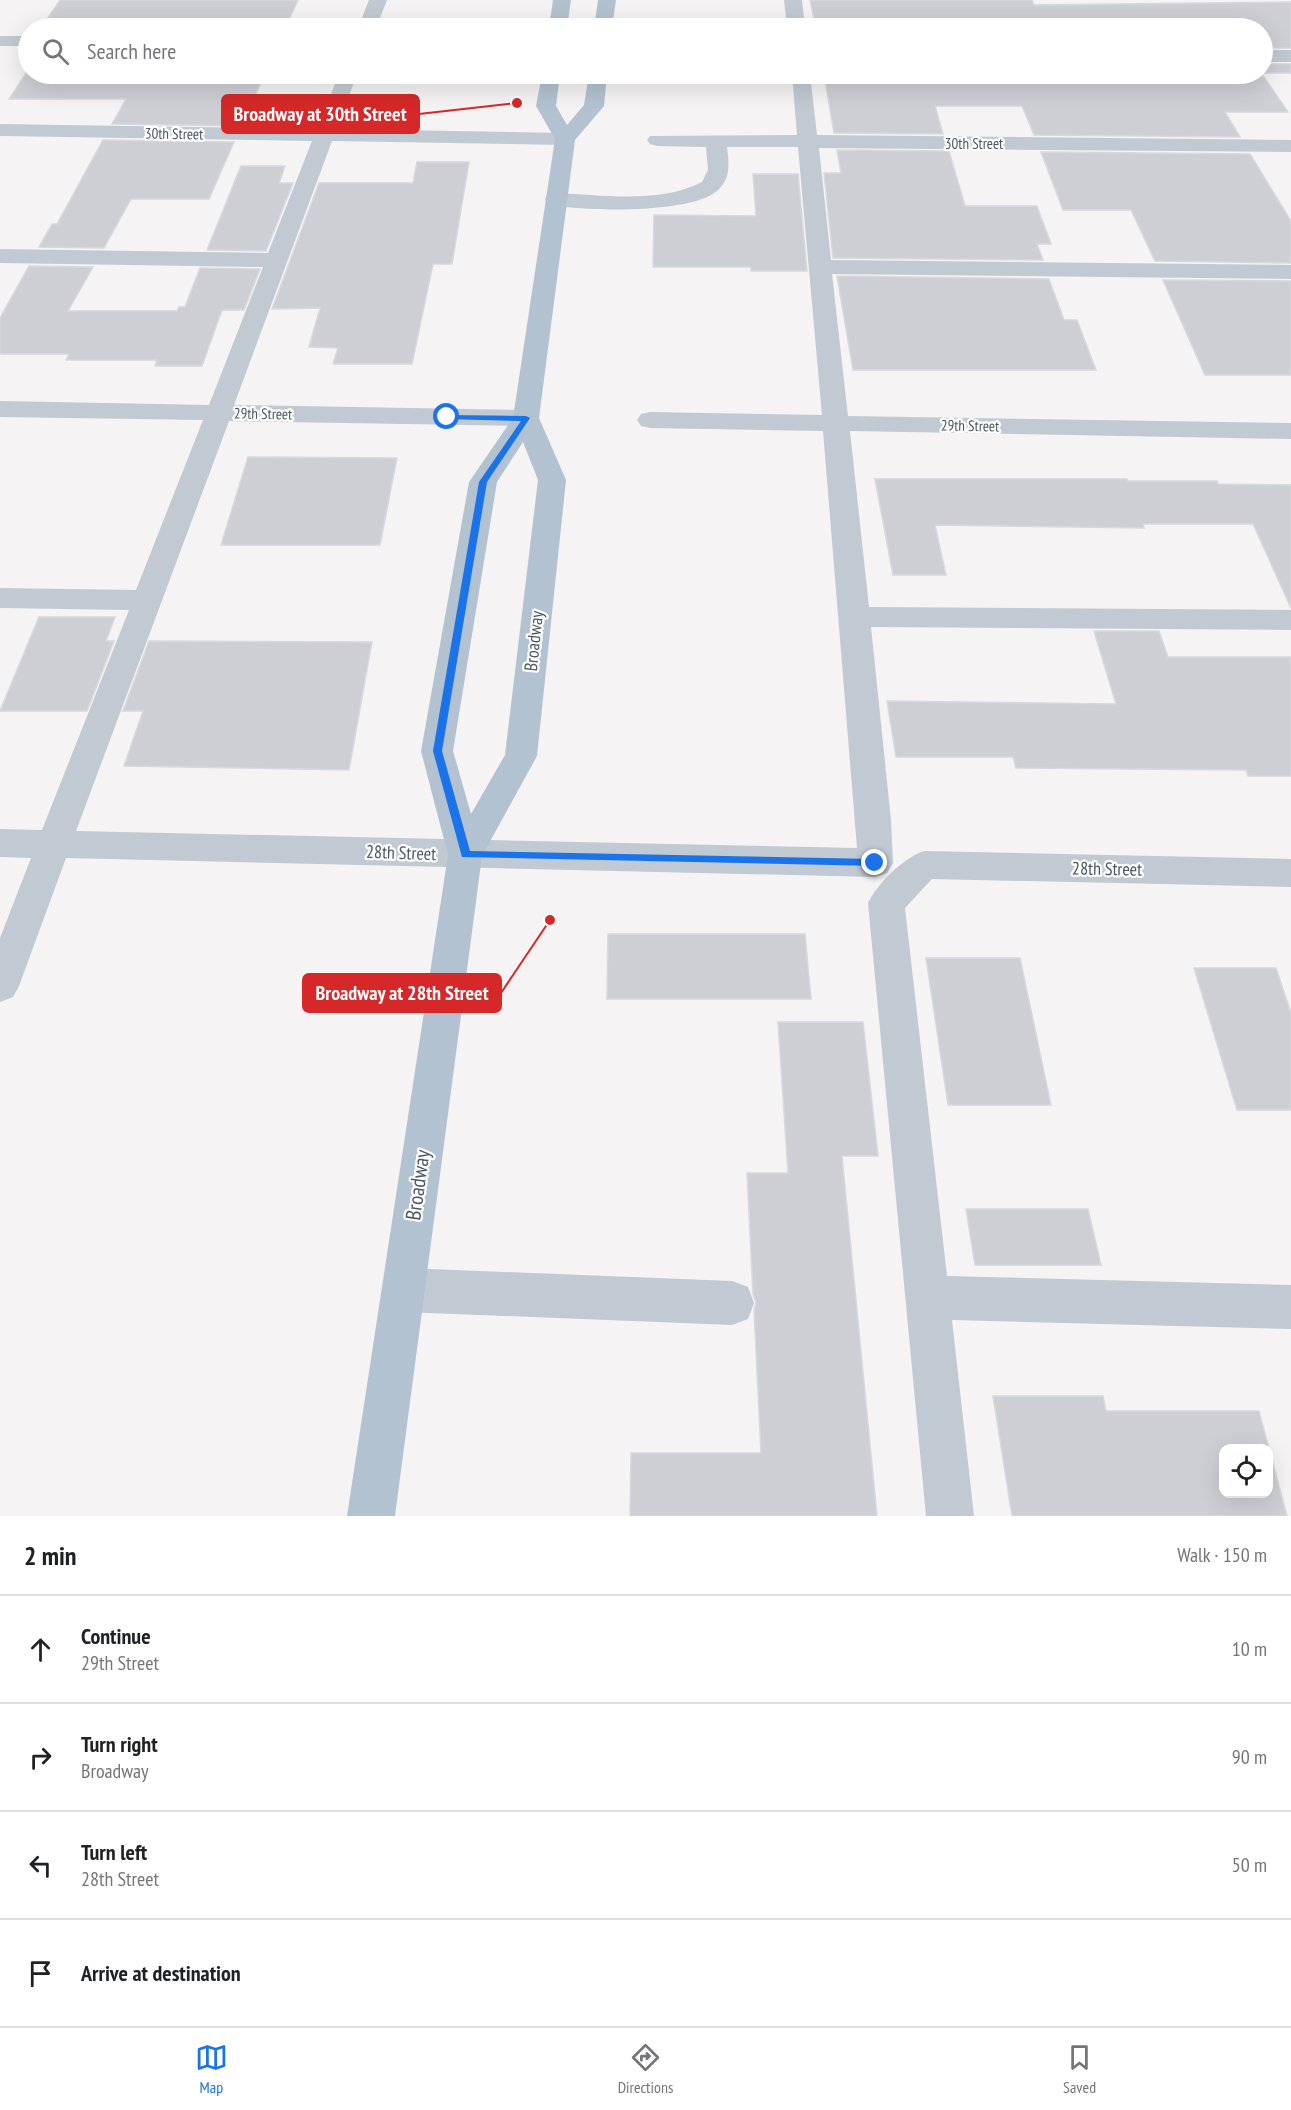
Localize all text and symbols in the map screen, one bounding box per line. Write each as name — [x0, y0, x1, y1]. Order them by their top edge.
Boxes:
search box — [18, 18, 1273, 84]
icon: search — [39, 35, 72, 68]
text: Search here — [87, 37, 176, 65]
callout: Broadway at 30th Street — [222, 95, 419, 133]
text: Broadway at 30th Street — [234, 101, 407, 127]
street label: 30th Street — [145, 123, 203, 144]
street label: 30th Street — [945, 134, 1003, 153]
street label: 29th Street — [234, 403, 292, 424]
route start — [433, 403, 459, 429]
street label: 29th Street — [941, 415, 999, 436]
street label: Broadway — [519, 609, 548, 672]
street label: 28th Street — [366, 840, 437, 865]
route end — [861, 849, 887, 875]
street label: 28th Street — [1072, 856, 1142, 881]
callout: Broadway at 28th Street — [303, 974, 501, 1012]
text: Broadway at 28th Street — [316, 980, 489, 1006]
street label: Broadway — [399, 1148, 436, 1222]
map controls — [1219, 1444, 1273, 1498]
button: locate — [1219, 1444, 1273, 1498]
text: 2 min — [24, 1539, 77, 1572]
text: Walk · 150 m — [1177, 1542, 1267, 1568]
text: Continue — [81, 1622, 151, 1650]
icon: ahead — [24, 1633, 57, 1666]
text: 10 m — [1232, 1636, 1267, 1662]
text: 29th Street — [81, 1650, 159, 1676]
text: Turn right — [81, 1730, 158, 1758]
icon: right — [24, 1741, 57, 1774]
text: 90 m — [1232, 1744, 1267, 1770]
text: Broadway — [81, 1758, 149, 1784]
text: Turn left — [81, 1838, 147, 1866]
icon: left — [24, 1849, 57, 1882]
text: 50 m — [1232, 1852, 1267, 1878]
text: 28th Street — [81, 1866, 159, 1892]
icon: arrive — [24, 1957, 57, 1990]
text: Arrive at destination — [81, 1959, 241, 1987]
tab: Map — [195, 2041, 228, 2097]
tab: Directions — [618, 2041, 673, 2097]
tab: Saved — [1063, 2041, 1096, 2097]

